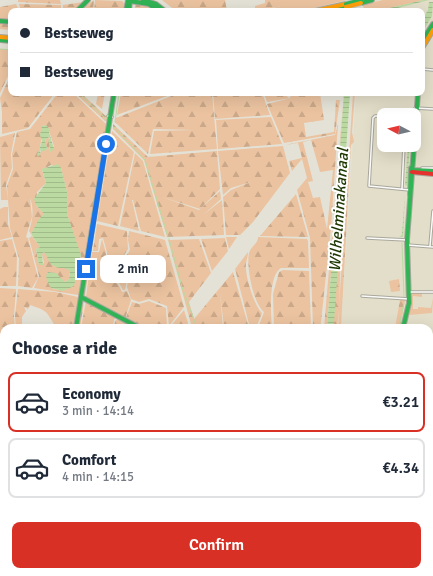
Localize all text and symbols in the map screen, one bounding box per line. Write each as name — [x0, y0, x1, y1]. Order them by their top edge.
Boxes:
text: Bestseweg — [44, 24, 114, 42]
text: Bestseweg — [44, 63, 114, 81]
north arrow — [377, 108, 421, 152]
map controls — [377, 108, 421, 152]
route start — [97, 135, 115, 153]
water label: Wilhelminakanaal — [325, 146, 353, 272]
callout: 2 min — [100, 255, 166, 283]
route end — [77, 260, 95, 278]
text: 2 min — [117, 261, 149, 277]
text: Choose a ride — [12, 337, 117, 359]
icon: car — [14, 384, 50, 420]
text: Economy — [62, 385, 121, 403]
text: €3.21 — [382, 393, 419, 411]
text: 3 min · 14:14 — [62, 403, 134, 419]
icon: car — [14, 450, 50, 486]
text: Comfort — [62, 451, 116, 469]
text: €4.34 — [382, 459, 419, 477]
text: 4 min · 14:15 — [62, 469, 134, 485]
button: Confirm — [12, 522, 421, 568]

